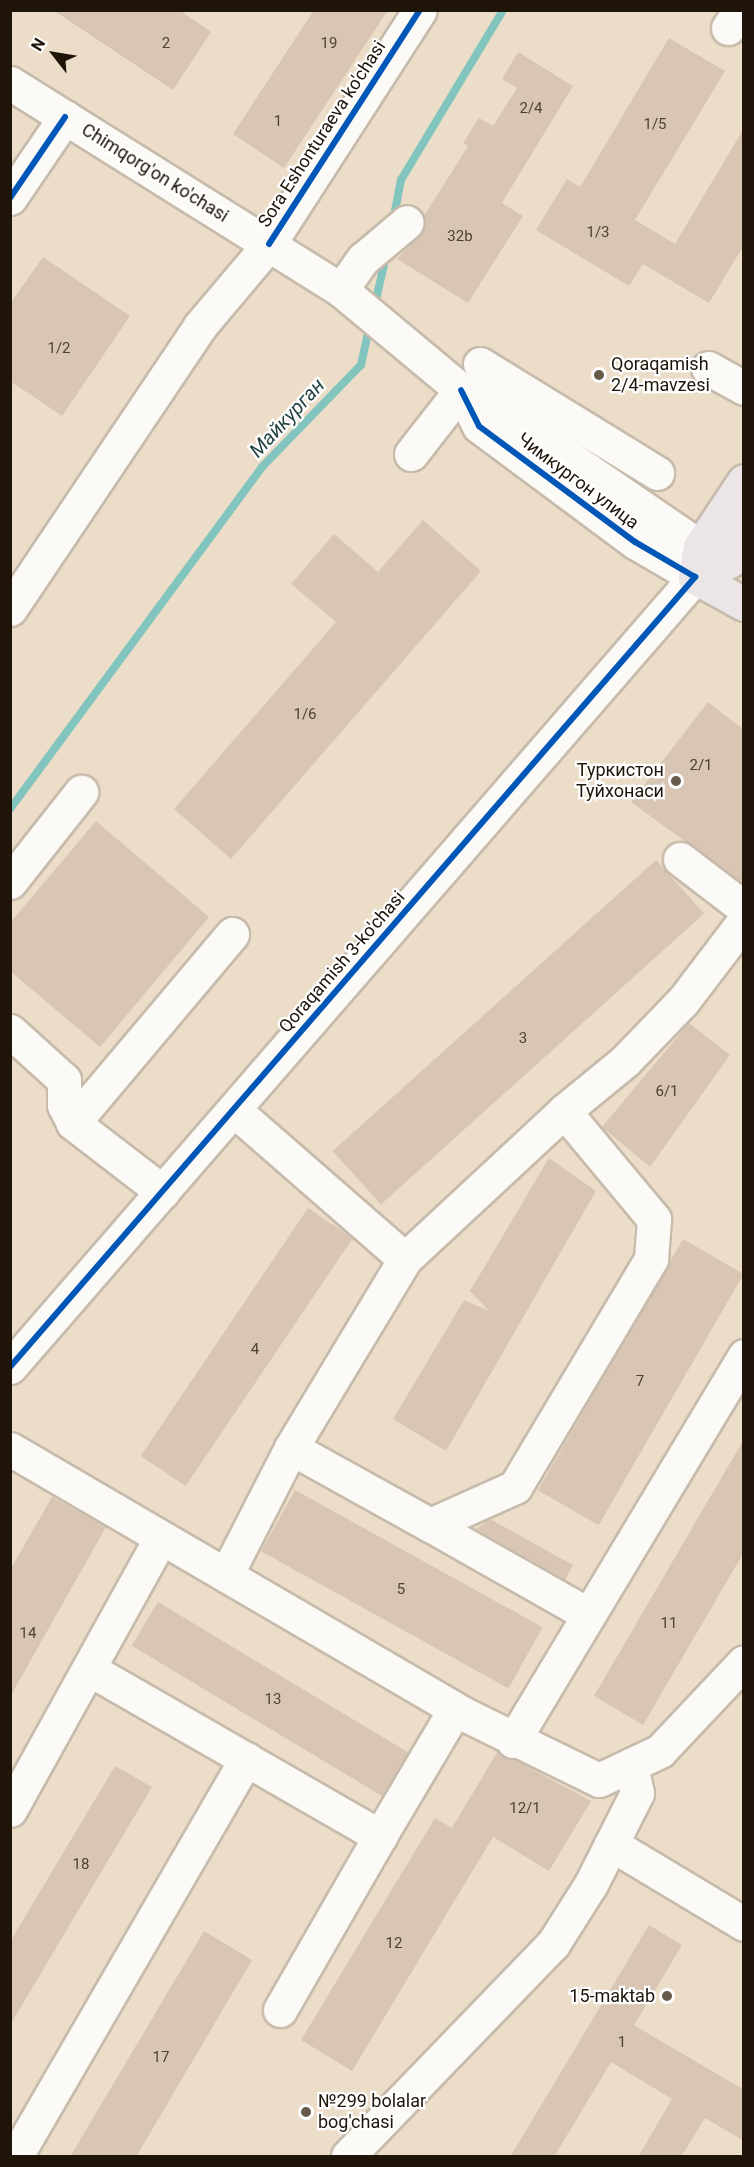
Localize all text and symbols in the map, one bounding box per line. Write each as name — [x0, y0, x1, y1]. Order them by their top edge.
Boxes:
north arrow — [24, 24, 84, 84]
text: N — [27, 35, 49, 54]
house number: 2 — [162, 35, 170, 53]
house number: 19 — [321, 35, 337, 53]
street label: Sora Eshonturaeva ko'chasi — [254, 37, 390, 231]
house number: 2/4 — [519, 100, 543, 118]
house number: 1 — [274, 113, 282, 131]
house number: 1/5 — [643, 116, 667, 134]
street label: Chimqorg'on ko'chasi — [78, 119, 232, 227]
house number: 1/3 — [586, 224, 610, 242]
house number: 32b — [447, 228, 473, 246]
house number: 1/2 — [47, 340, 71, 358]
place label: Qoraqamish 2/4-mavzesi — [611, 354, 710, 397]
marker: Qoraqamish 2/4-mavzesi — [592, 368, 606, 382]
water label: Майкурган — [244, 374, 330, 462]
street label: Чимкургон улица — [513, 428, 643, 534]
house number: 1/6 — [293, 706, 317, 724]
house number: 2/1 — [689, 757, 713, 775]
place label: Туркистон Туйхонаси — [576, 760, 664, 802]
marker: Туркистон Туйхонаси — [669, 774, 683, 788]
street label: Qoraqamish 3-ko'chasi — [275, 887, 409, 1037]
house number: 3 — [519, 1030, 527, 1048]
house number: 6/1 — [655, 1083, 679, 1101]
house number: 4 — [251, 1341, 259, 1359]
house number: 7 — [636, 1373, 644, 1391]
house number: 5 — [397, 1581, 405, 1599]
house number: 11 — [661, 1615, 677, 1633]
house number: 14 — [20, 1625, 36, 1643]
house number: 13 — [265, 1691, 281, 1709]
house number: 12/1 — [509, 1800, 541, 1818]
house number: 18 — [73, 1856, 89, 1874]
house number: 12 — [386, 1935, 402, 1953]
place label: 15-maktab — [569, 1985, 655, 2007]
marker: 15-maktab — [660, 1989, 674, 2003]
house number: 1 — [618, 2034, 626, 2052]
house number: 17 — [153, 2049, 169, 2067]
place label: №299 bolalar bog'chasi — [318, 2091, 426, 2134]
marker: №299 bolalar bog'chasi — [299, 2105, 313, 2119]

